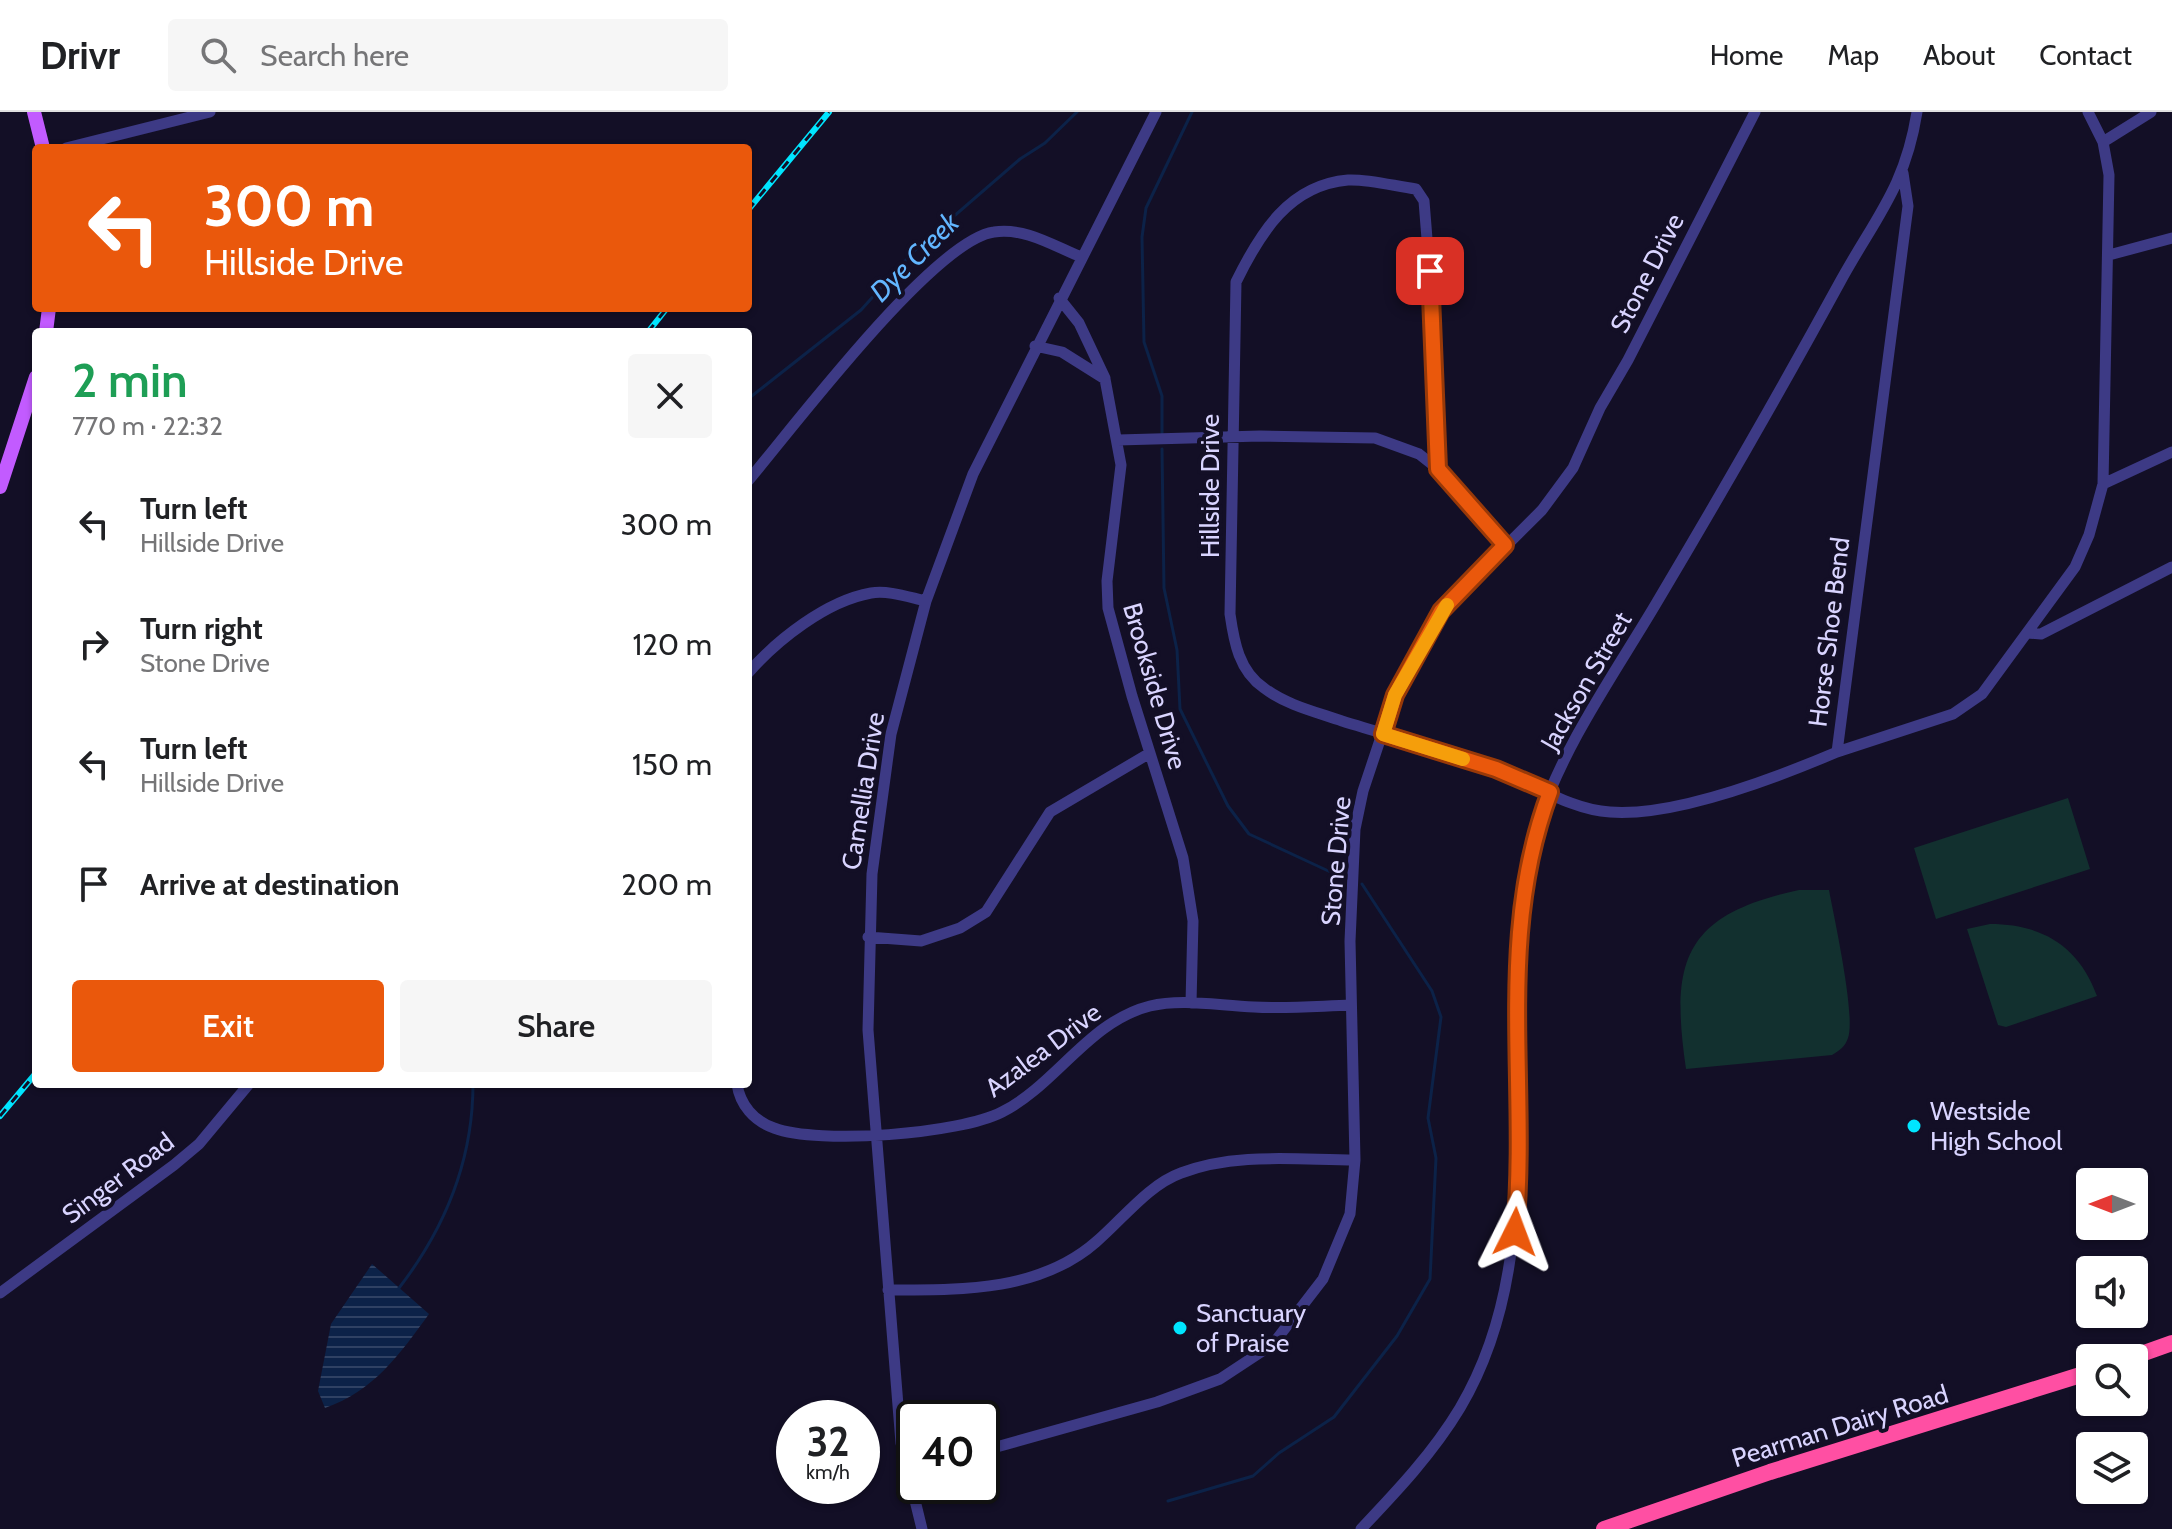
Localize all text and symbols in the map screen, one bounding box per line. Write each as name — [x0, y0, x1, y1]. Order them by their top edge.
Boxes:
search box — [168, 19, 728, 91]
text: Drivr — [40, 32, 120, 79]
icon: search — [196, 33, 240, 77]
text: Search here — [260, 37, 409, 74]
text: Home — [1710, 38, 1783, 72]
text: Map — [1827, 38, 1879, 72]
text: About — [1923, 38, 1995, 72]
text: Contact — [2039, 38, 2132, 72]
text: 300 m — [204, 172, 375, 240]
icon: left — [72, 176, 176, 280]
water label: Dye Creek — [862, 205, 966, 309]
street label: Stone Drive — [1603, 208, 1691, 338]
pin — [1396, 237, 1464, 305]
text: Hillside Drive — [204, 240, 404, 284]
icon: arrive — [1408, 249, 1452, 293]
text: 2 min — [72, 351, 188, 409]
button: close — [628, 354, 712, 438]
text: 770 m · 22:32 — [72, 410, 223, 442]
street label: Hillside Drive — [1194, 414, 1226, 558]
text: Turn left — [140, 490, 248, 527]
icon: left — [72, 502, 116, 546]
text: 300 m — [621, 506, 712, 543]
text: Hillside Drive — [140, 527, 284, 559]
street label: Horse Shoe Bend — [1801, 535, 1857, 729]
street label: Brookside Drive — [1116, 599, 1194, 773]
street label: Jackson Street — [1533, 606, 1639, 757]
text: Turn right — [140, 610, 263, 647]
icon: right — [72, 622, 116, 666]
text: 120 m — [632, 626, 712, 663]
text: Stone Drive — [140, 647, 270, 679]
street label: Camellia Drive — [835, 710, 891, 872]
text: Turn left — [140, 730, 248, 767]
icon: left — [72, 742, 116, 786]
text: 150 m — [632, 746, 712, 783]
text: Hillside Drive — [140, 767, 284, 799]
street label: Stone Drive — [1314, 795, 1358, 927]
icon: arrive — [72, 862, 116, 906]
text: Arrive at destination — [140, 866, 400, 903]
text: 200 m — [621, 866, 712, 903]
button: Exit — [72, 980, 384, 1072]
button: Share — [400, 980, 712, 1072]
street label: Azalea Drive — [979, 996, 1107, 1104]
place label: Westside High School — [1930, 1095, 2062, 1157]
marker: Westside High School — [1905, 1117, 1923, 1135]
street label: Singer Road — [56, 1126, 180, 1230]
north arrow — [2076, 1168, 2148, 1240]
map controls — [2076, 1168, 2148, 1504]
position arrow — [1473, 1190, 1557, 1274]
button: sound — [2076, 1256, 2148, 1328]
place label: Sanctuary of Praise — [1196, 1297, 1306, 1359]
marker: Sanctuary of Praise — [1171, 1319, 1189, 1337]
button: search — [2076, 1344, 2148, 1416]
street label: Pearman Dairy Road — [1728, 1378, 1952, 1474]
speed limit sign: 40 — [896, 1400, 1000, 1504]
text: 32 — [807, 1417, 849, 1466]
button: layers — [2076, 1432, 2148, 1504]
text: km/h — [806, 1460, 850, 1484]

